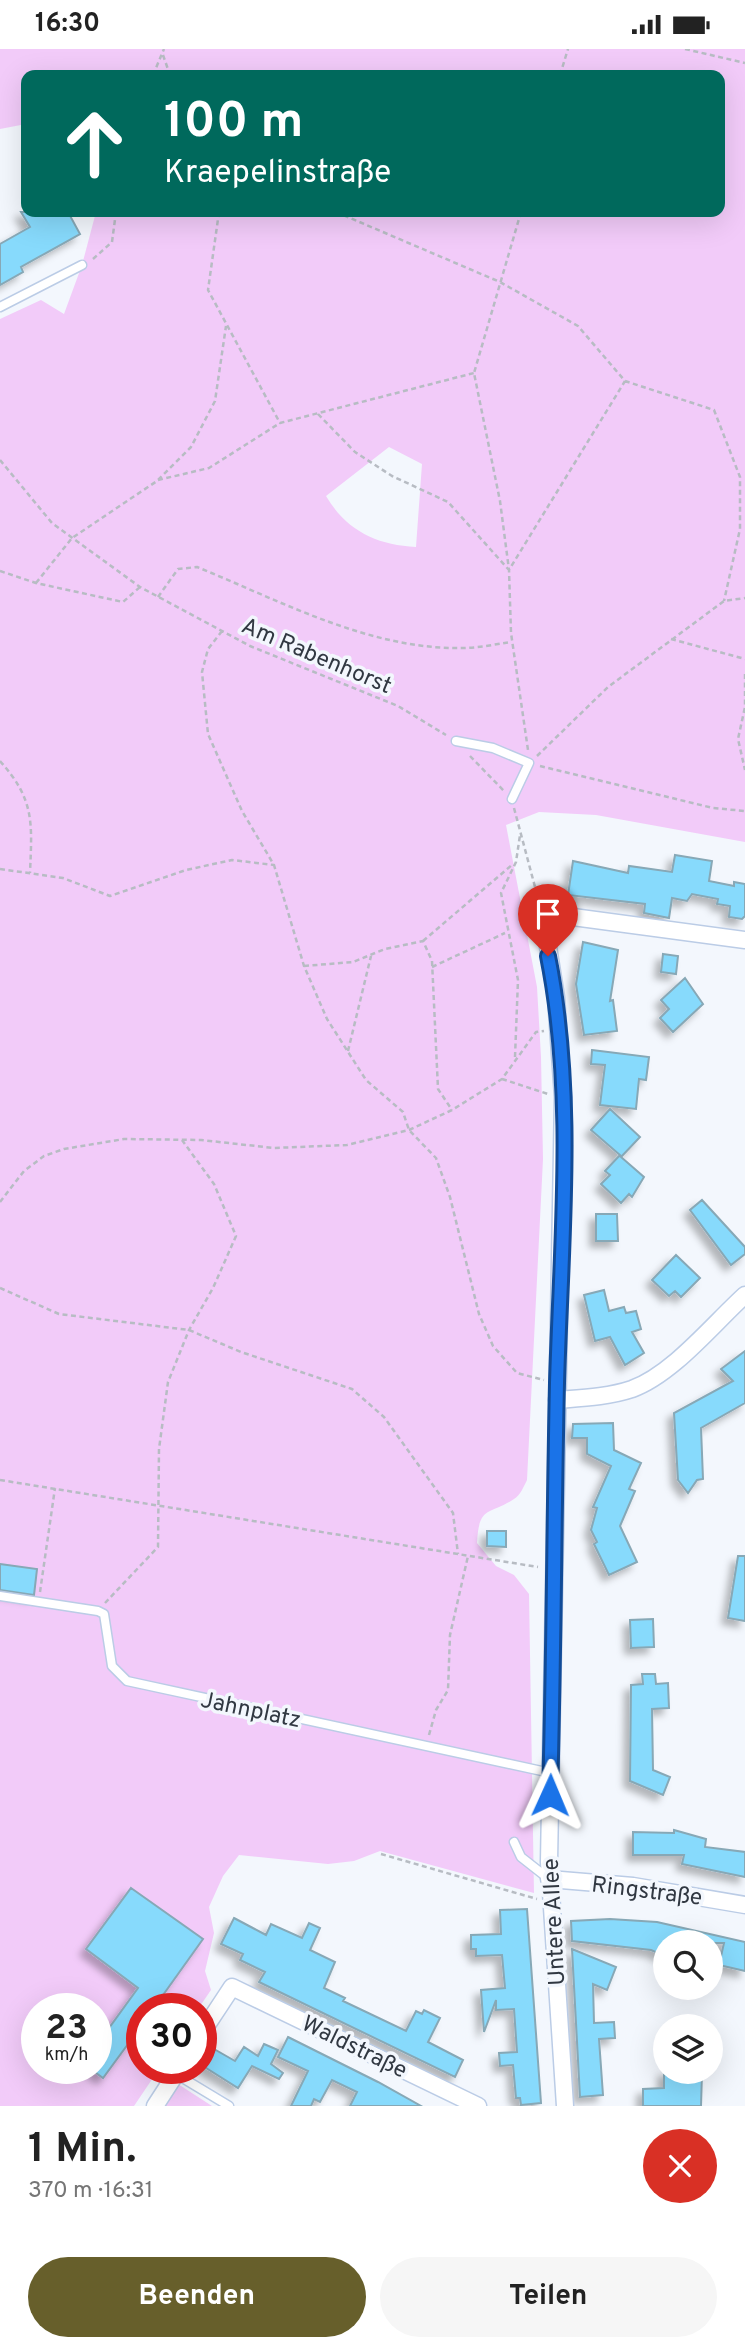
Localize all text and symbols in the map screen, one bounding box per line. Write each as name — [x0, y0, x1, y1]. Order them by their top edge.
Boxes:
text: 16:30 — [35, 8, 100, 41]
text: 100 m — [164, 93, 303, 155]
icon: ahead — [49, 98, 140, 189]
text: Kraepelinstraße — [164, 154, 391, 194]
street label: Am Rabenhorst — [236, 613, 396, 702]
pin — [518, 884, 578, 956]
icon: arrive — [529, 895, 567, 933]
street label: Jahnplatz — [198, 1687, 303, 1736]
position arrow — [513, 1758, 587, 1832]
street label: Untere Allee — [538, 1857, 573, 1986]
street label: Ringstraße — [590, 1871, 704, 1914]
map controls — [653, 1930, 723, 2084]
button: search — [653, 1930, 723, 2000]
speed limit sign: 30 — [126, 1993, 217, 2084]
text: 23 — [45, 2007, 88, 2051]
street label: Waldstraße — [296, 2010, 411, 2086]
button: layers — [653, 2014, 723, 2084]
text: km/h — [45, 2044, 88, 2067]
text: 1 Min. — [28, 2124, 137, 2177]
button: close — [643, 2129, 717, 2203]
text: 370 m · 16:31 — [28, 2177, 153, 2206]
button: Beenden — [28, 2257, 366, 2337]
button: Teilen — [380, 2257, 717, 2337]

